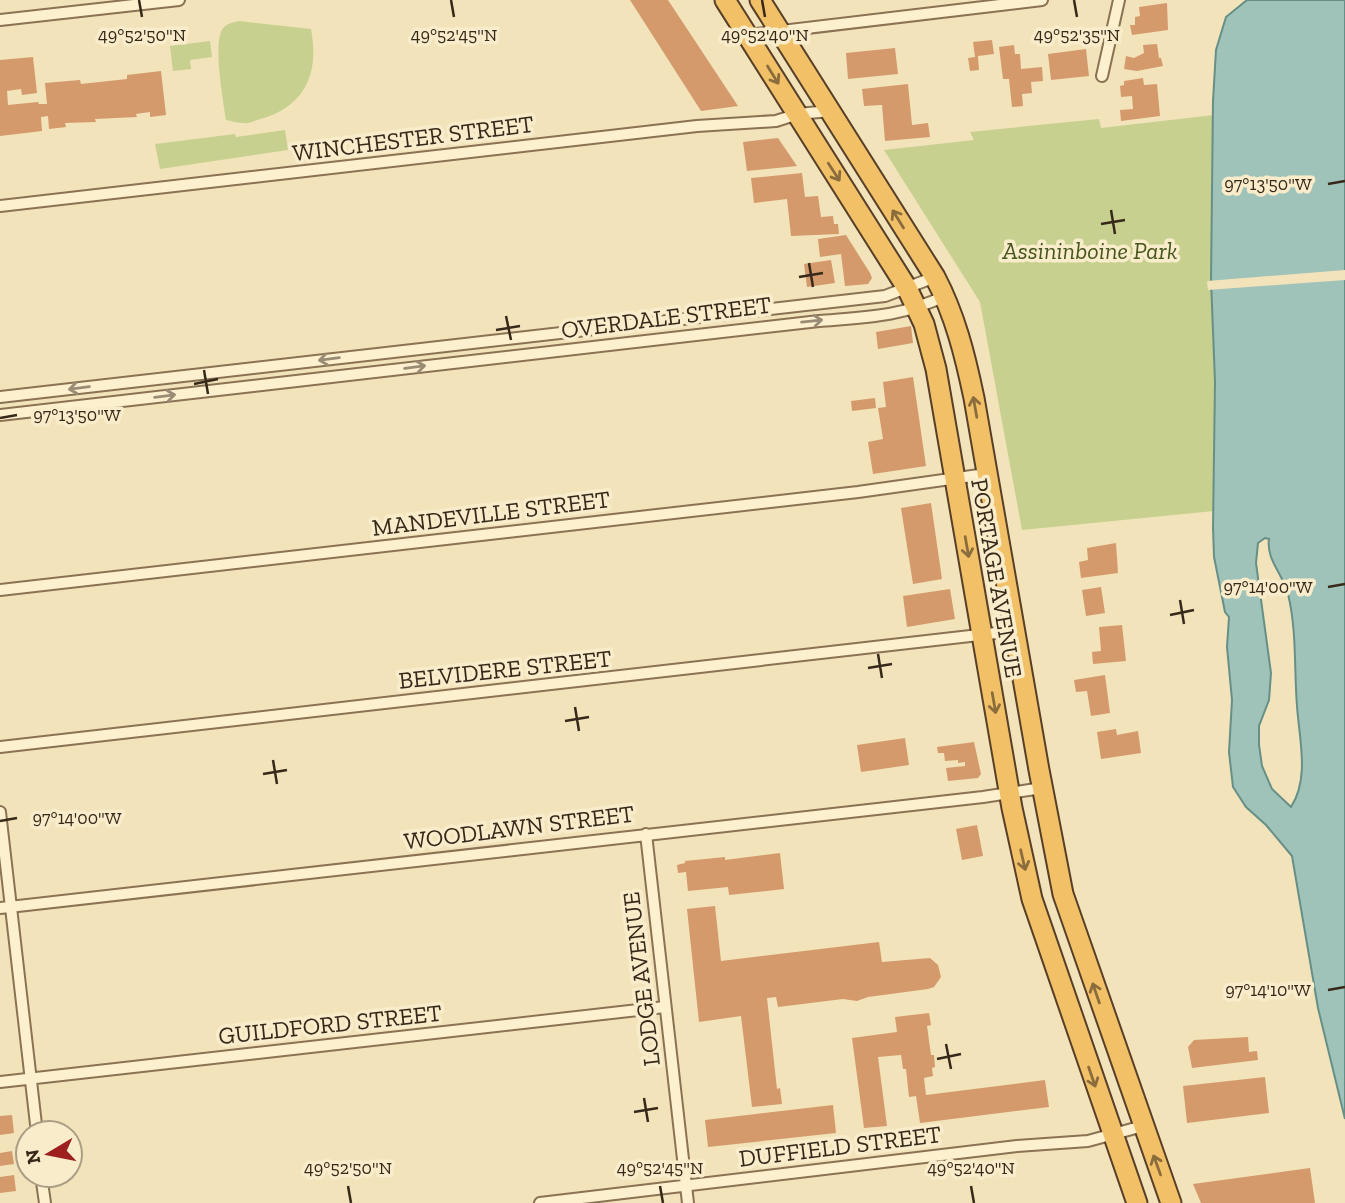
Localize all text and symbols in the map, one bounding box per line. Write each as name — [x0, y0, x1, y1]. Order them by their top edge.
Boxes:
text: 49°52'50"N — [98, 24, 186, 46]
text: 49°52'45"N — [411, 24, 497, 46]
text: 49°52'40"N — [721, 24, 809, 46]
text: 49°52'35"N — [1034, 24, 1120, 46]
one-way arrow — [766, 64, 780, 84]
street label: WINCHESTER STREET — [291, 109, 535, 167]
one-way arrow — [827, 162, 842, 181]
text: 97°13'50"W — [1224, 173, 1312, 195]
one-way arrow — [891, 210, 906, 229]
park label: Assininboine Park — [1002, 236, 1178, 265]
street label: OVERDALE STREET — [559, 290, 773, 344]
one-way arrow — [800, 315, 823, 328]
one-way arrow — [319, 352, 341, 365]
one-way arrow — [404, 360, 426, 373]
one-way arrow — [68, 381, 91, 394]
one-way arrow — [153, 389, 176, 402]
one-way arrow — [968, 396, 981, 419]
text: 97°13'50"W — [33, 404, 121, 426]
street label: PORTAGE AVENUE — [965, 476, 1029, 680]
street label: MANDEVILLE STREET — [370, 484, 612, 542]
one-way arrow — [960, 535, 974, 558]
text: 97°14'00"W — [1223, 576, 1313, 598]
street label: BELVIDERE STREET — [397, 643, 613, 695]
one-way arrow — [988, 691, 1001, 714]
street label: WOODLAWN STREET — [402, 798, 636, 856]
text: 97°14'00"W — [32, 807, 122, 829]
one-way arrow — [1017, 848, 1031, 871]
street label: LODGE AVENUE — [616, 890, 666, 1068]
text: 97°14'10"W — [1225, 979, 1311, 1001]
one-way arrow — [1089, 982, 1101, 1004]
street label: GUILDFORD STREET — [217, 998, 443, 1050]
one-way arrow — [1087, 1065, 1100, 1087]
north arrow — [14, 1119, 84, 1189]
street label: DUFFIELD STREET — [737, 1119, 943, 1173]
text: N — [20, 1148, 45, 1166]
one-way arrow — [1150, 1154, 1162, 1176]
text: 49°52'50"N — [304, 1157, 392, 1179]
text: 49°52'45"N — [617, 1157, 703, 1179]
text: 49°52'40"N — [927, 1157, 1015, 1179]

